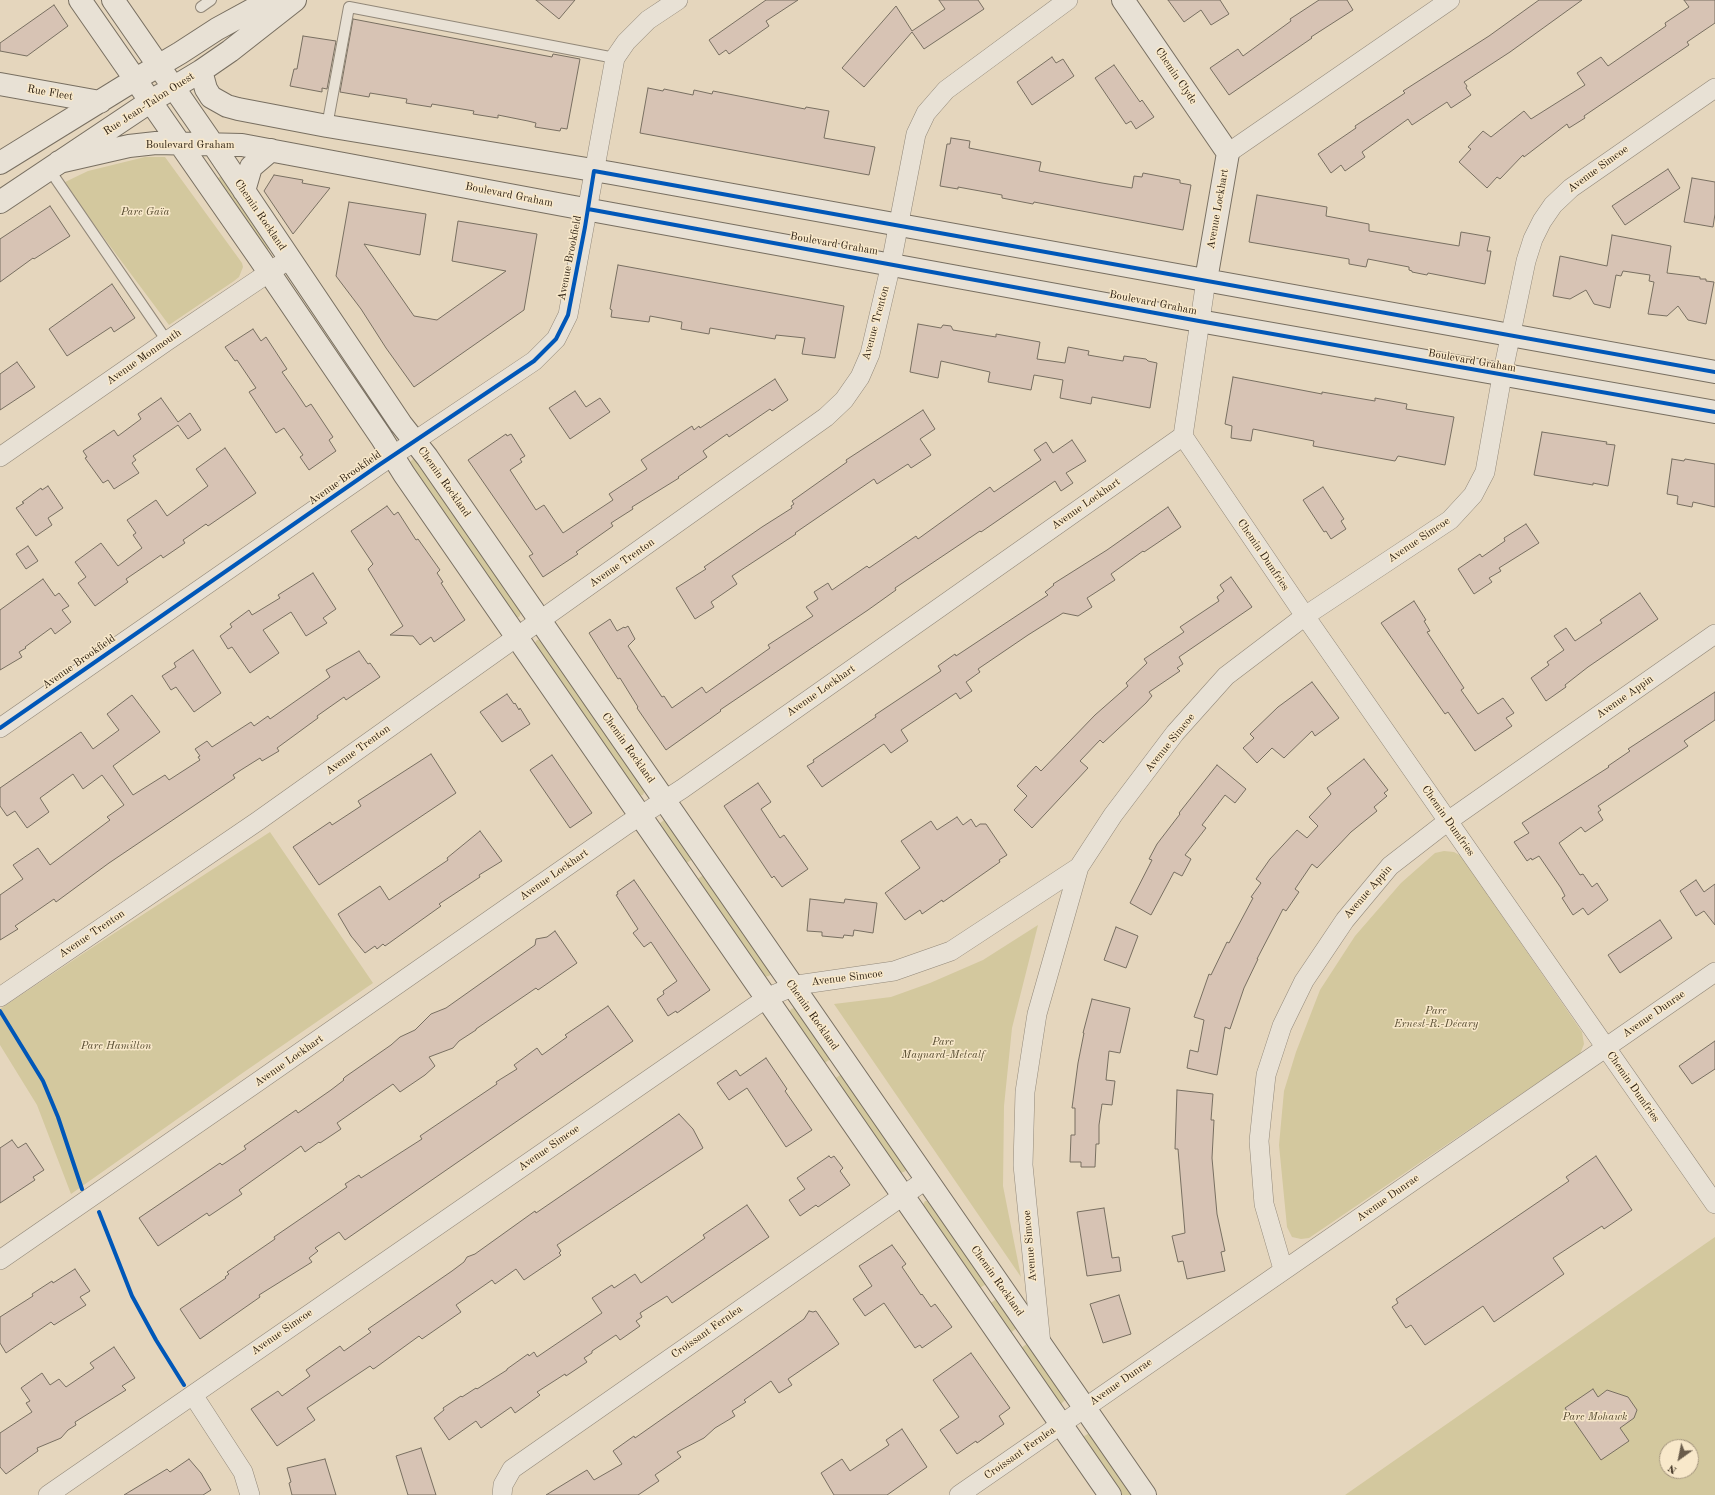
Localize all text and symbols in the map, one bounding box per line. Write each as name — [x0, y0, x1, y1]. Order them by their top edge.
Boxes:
street label: Chemin Clyde — [1152, 45, 1200, 107]
street label: Rue Jean-Talon Ouest — [101, 70, 197, 138]
street label: Rue Fleet — [26, 82, 74, 104]
street label: Boulevard Graham — [145, 138, 235, 152]
street label: Avenue Simcoe — [1565, 143, 1631, 195]
street label: Avenue Lockhart — [1204, 168, 1232, 250]
street label: Chemin Rockland — [231, 177, 289, 253]
street label: Boulevard Graham — [464, 180, 554, 210]
park label: Parc Gaïa — [121, 205, 169, 219]
street label: Avenue Brookfield — [555, 214, 585, 302]
street label: Boulevard Graham — [789, 230, 879, 258]
street label: Avenue Trenton — [860, 284, 892, 362]
street label: Boulevard Graham — [1108, 288, 1198, 318]
street label: Avenue Monmouth — [104, 326, 184, 388]
street label: Boulevard Graham — [1427, 347, 1517, 375]
street label: Chemin Rockland — [415, 444, 473, 520]
street label: Avenue Brookfield — [306, 448, 384, 508]
street label: Avenue Lockhart — [1049, 475, 1123, 533]
street label: Avenue Simcoe — [1386, 514, 1452, 566]
street label: Chemin Dumfries — [1234, 517, 1292, 593]
street label: Avenue Trenton — [587, 536, 657, 590]
street label: Avenue Brookfield — [40, 632, 118, 692]
street label: Avenue Lockhart — [784, 662, 858, 720]
street label: Avenue Appin — [1594, 672, 1656, 722]
street label: Chemin Rockland — [599, 710, 657, 786]
street label: Avenue Simcoe — [1142, 711, 1198, 775]
street label: Avenue Trenton — [323, 722, 393, 778]
street label: Chemin Dumfries — [1419, 783, 1477, 859]
street label: Avenue Lockhart — [517, 846, 591, 904]
street label: Avenue Appin — [1341, 862, 1395, 922]
street label: Avenue Trenton — [57, 907, 127, 961]
street label: Avenue Simcoe — [811, 967, 883, 989]
street label: Chemin Rockland — [783, 977, 841, 1053]
street label: Avenue Dunrae — [1620, 988, 1688, 1040]
park label: Parc Ernest-R.-Décary — [1394, 1004, 1478, 1030]
street label: Avenue Lockhart — [252, 1032, 326, 1090]
park label: Parc Maynard-Metcalf — [901, 1035, 985, 1061]
park label: Parc Hamilton — [81, 1039, 151, 1053]
street label: Chemin Dumfries — [1604, 1049, 1662, 1125]
street label: Avenue Simcoe — [516, 1122, 582, 1174]
street label: Avenue Dunrae — [1354, 1172, 1422, 1224]
street label: Avenue Simcoe — [1020, 1210, 1040, 1282]
street label: Chemin Rockland — [968, 1243, 1026, 1319]
street label: Croissant Fernlea — [669, 1303, 745, 1361]
street label: Avenue Simcoe — [249, 1306, 315, 1358]
street label: Avenue Dunrae — [1087, 1356, 1155, 1408]
park label: Parc Mohawk — [1563, 1410, 1627, 1424]
street label: Croissant Fernlea — [982, 1424, 1058, 1482]
north arrow — [1659, 1439, 1699, 1479]
text: N — [1666, 1462, 1679, 1476]

